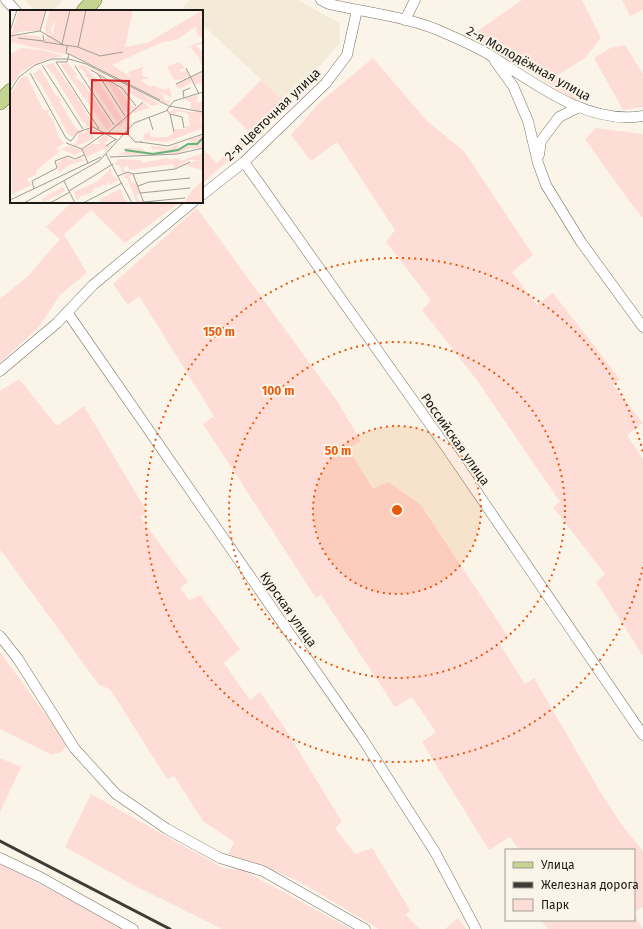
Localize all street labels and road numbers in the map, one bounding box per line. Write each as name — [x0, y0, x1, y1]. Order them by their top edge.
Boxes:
street label: 2-я Молодёжная улица — [464, 23, 594, 104]
street label: 2-я Цветочная улица — [222, 65, 323, 164]
street label: Российская улица — [418, 390, 493, 488]
street label: Курская улица — [257, 569, 320, 650]

